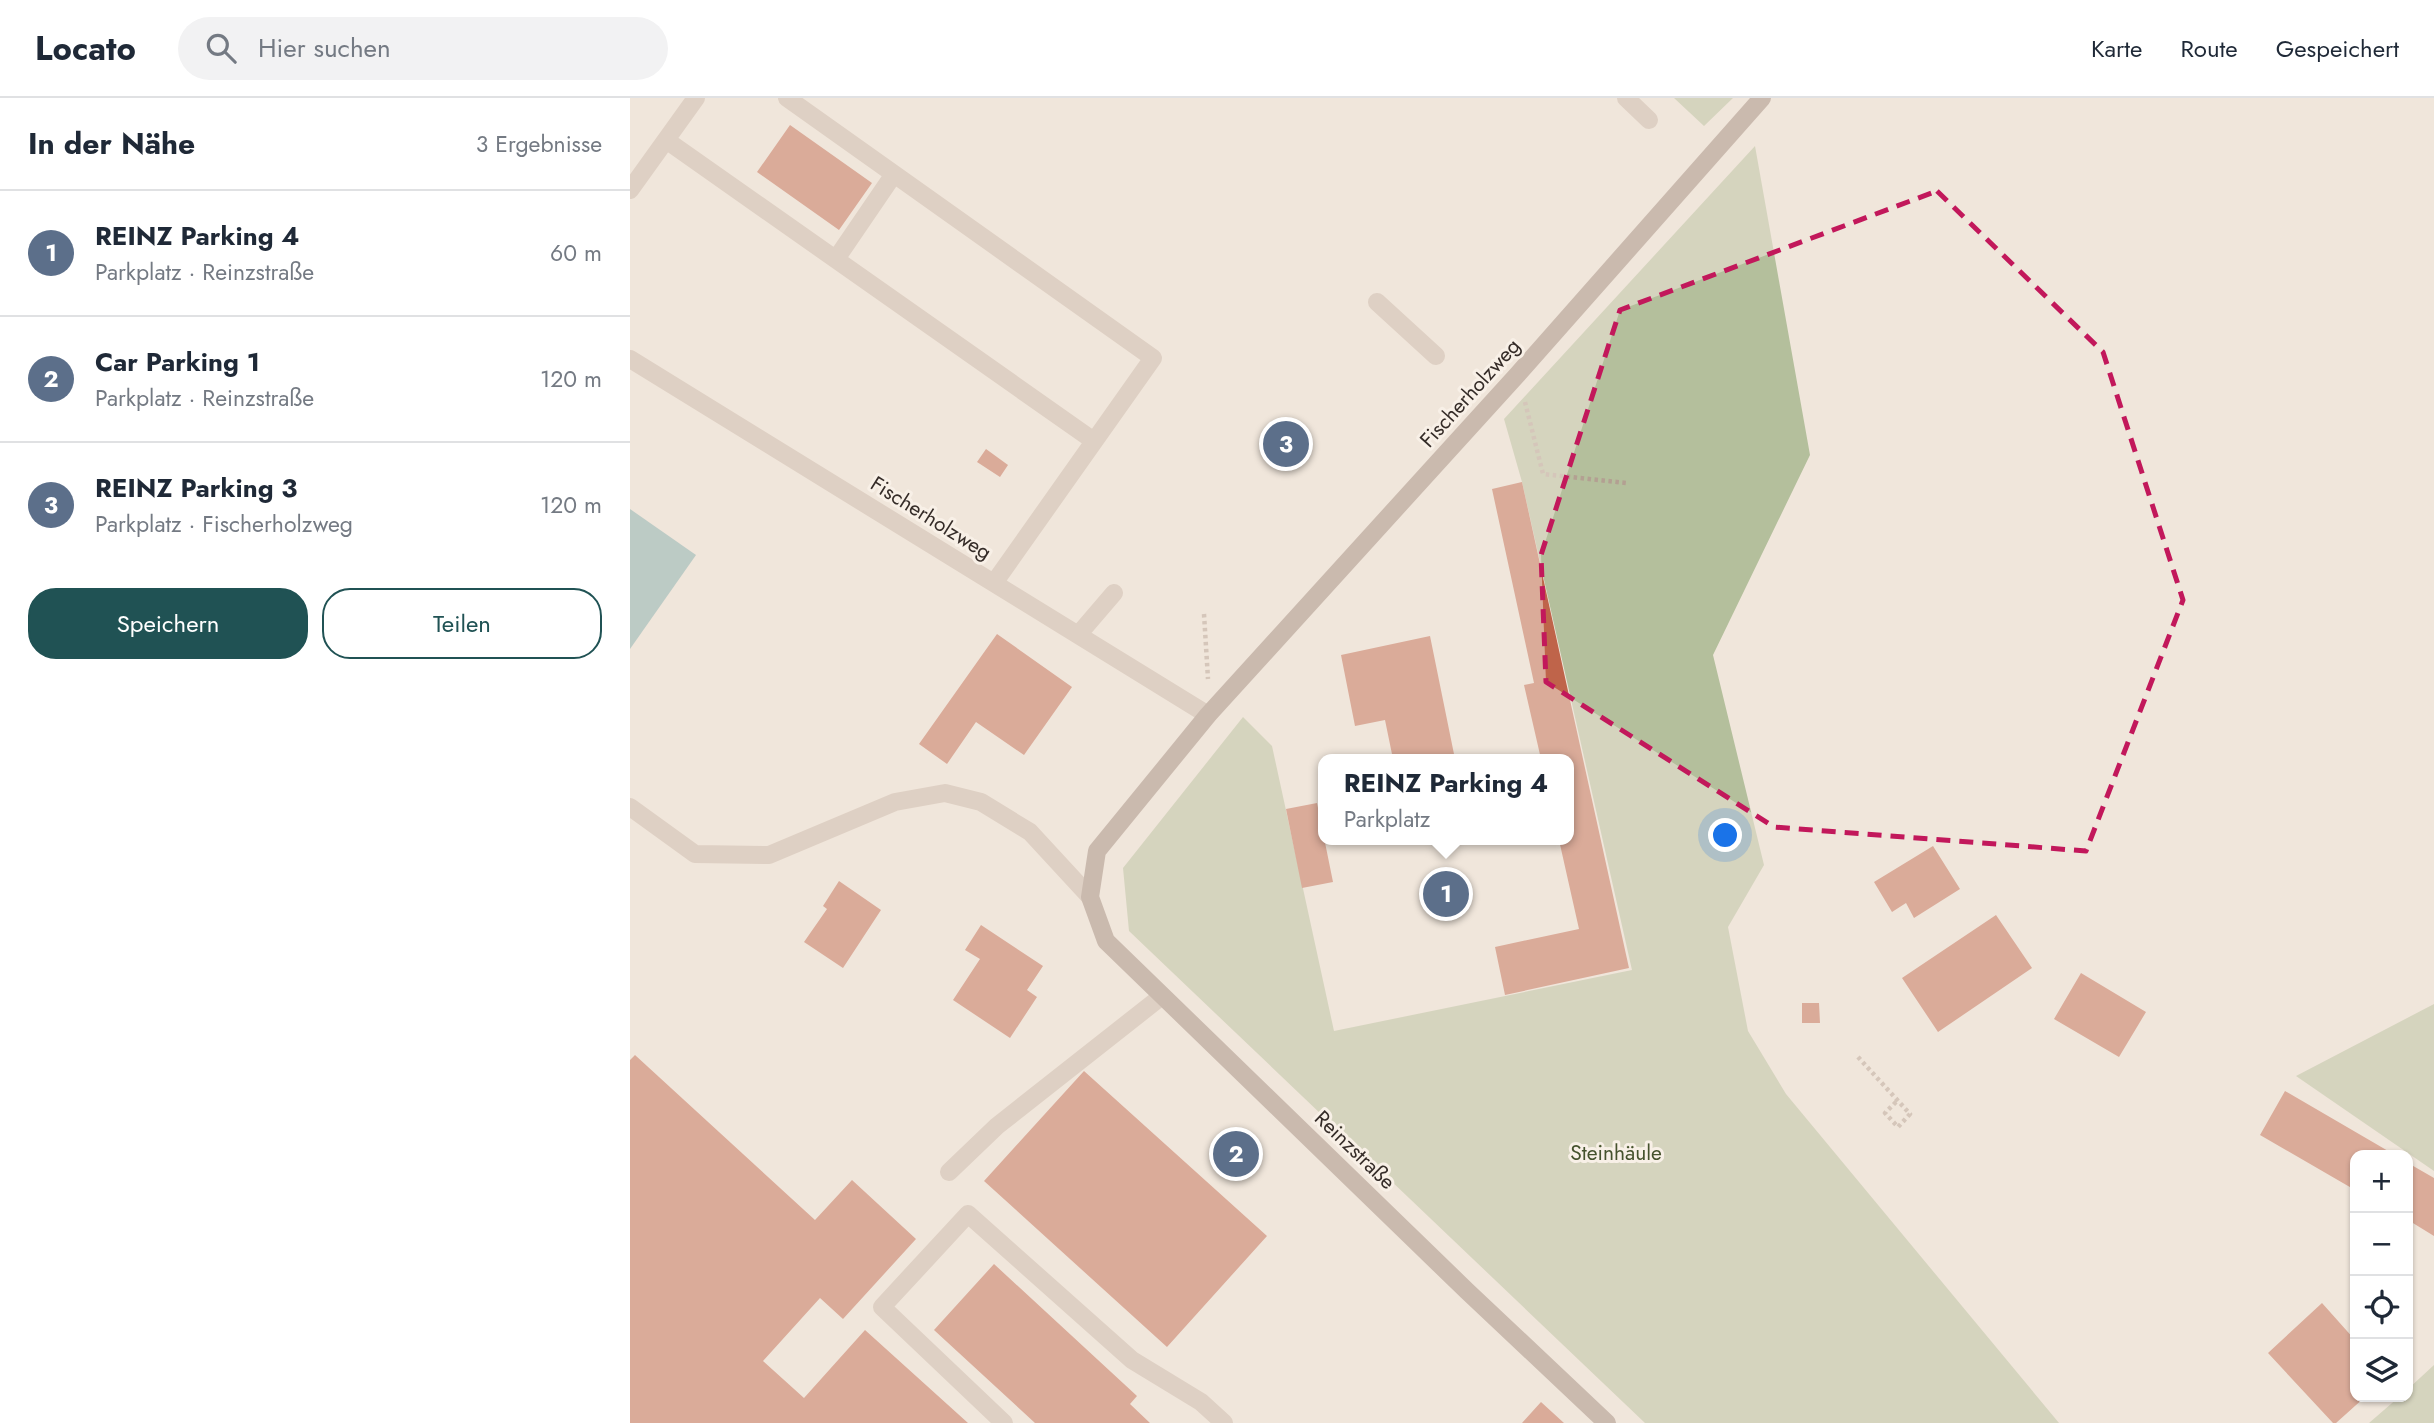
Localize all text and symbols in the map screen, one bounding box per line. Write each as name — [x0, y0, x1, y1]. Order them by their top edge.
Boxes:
search box — [178, 17, 668, 80]
text: Locato — [35, 25, 136, 72]
icon: search — [202, 29, 240, 67]
text: Hier suchen — [258, 29, 391, 67]
text: Karte — [2091, 31, 2142, 66]
text: Route — [2180, 31, 2238, 66]
text: Gespeichert — [2276, 31, 2399, 66]
text: In der Nähe — [28, 122, 195, 165]
text: 3 Ergebnisse — [476, 127, 602, 161]
text: REINZ Parking 4 — [95, 217, 299, 255]
text: 1 — [45, 236, 57, 270]
text: 60 m — [550, 236, 602, 270]
text: Parkplatz · Reinzstraße — [95, 255, 314, 289]
street label: Fischerholzweg — [1413, 332, 1527, 454]
text: Car Parking 1 — [95, 343, 260, 381]
text: 2 — [43, 362, 59, 396]
text: 120 m — [540, 362, 602, 396]
text: Parkplatz · Reinzstraße — [95, 381, 314, 415]
pin: 3 — [1263, 418, 1309, 470]
text: REINZ Parking 3 — [95, 469, 297, 507]
street label: Fischerholzweg — [865, 469, 997, 567]
text: 3 — [44, 488, 58, 522]
text: 120 m — [540, 488, 602, 522]
text: Parkplatz · Fischerholzweg — [95, 507, 353, 541]
button: Speichern — [28, 588, 308, 659]
button: Teilen — [322, 588, 602, 659]
popup — [1318, 754, 1574, 845]
text: REINZ Parking 4 — [1344, 764, 1548, 802]
text: Parkplatz — [1344, 802, 1430, 836]
your location — [1708, 818, 1742, 852]
pin: 1 — [1423, 868, 1469, 920]
street label: Reinzstraße — [1308, 1104, 1402, 1196]
pin: 2 — [1213, 1128, 1259, 1180]
park label: Steinhäule — [1570, 1138, 1662, 1168]
map controls — [2350, 1150, 2413, 1402]
button: + — [2350, 1150, 2413, 1213]
button: − — [2350, 1213, 2413, 1276]
button: locate — [2350, 1276, 2413, 1339]
button: layers — [2350, 1339, 2413, 1402]

